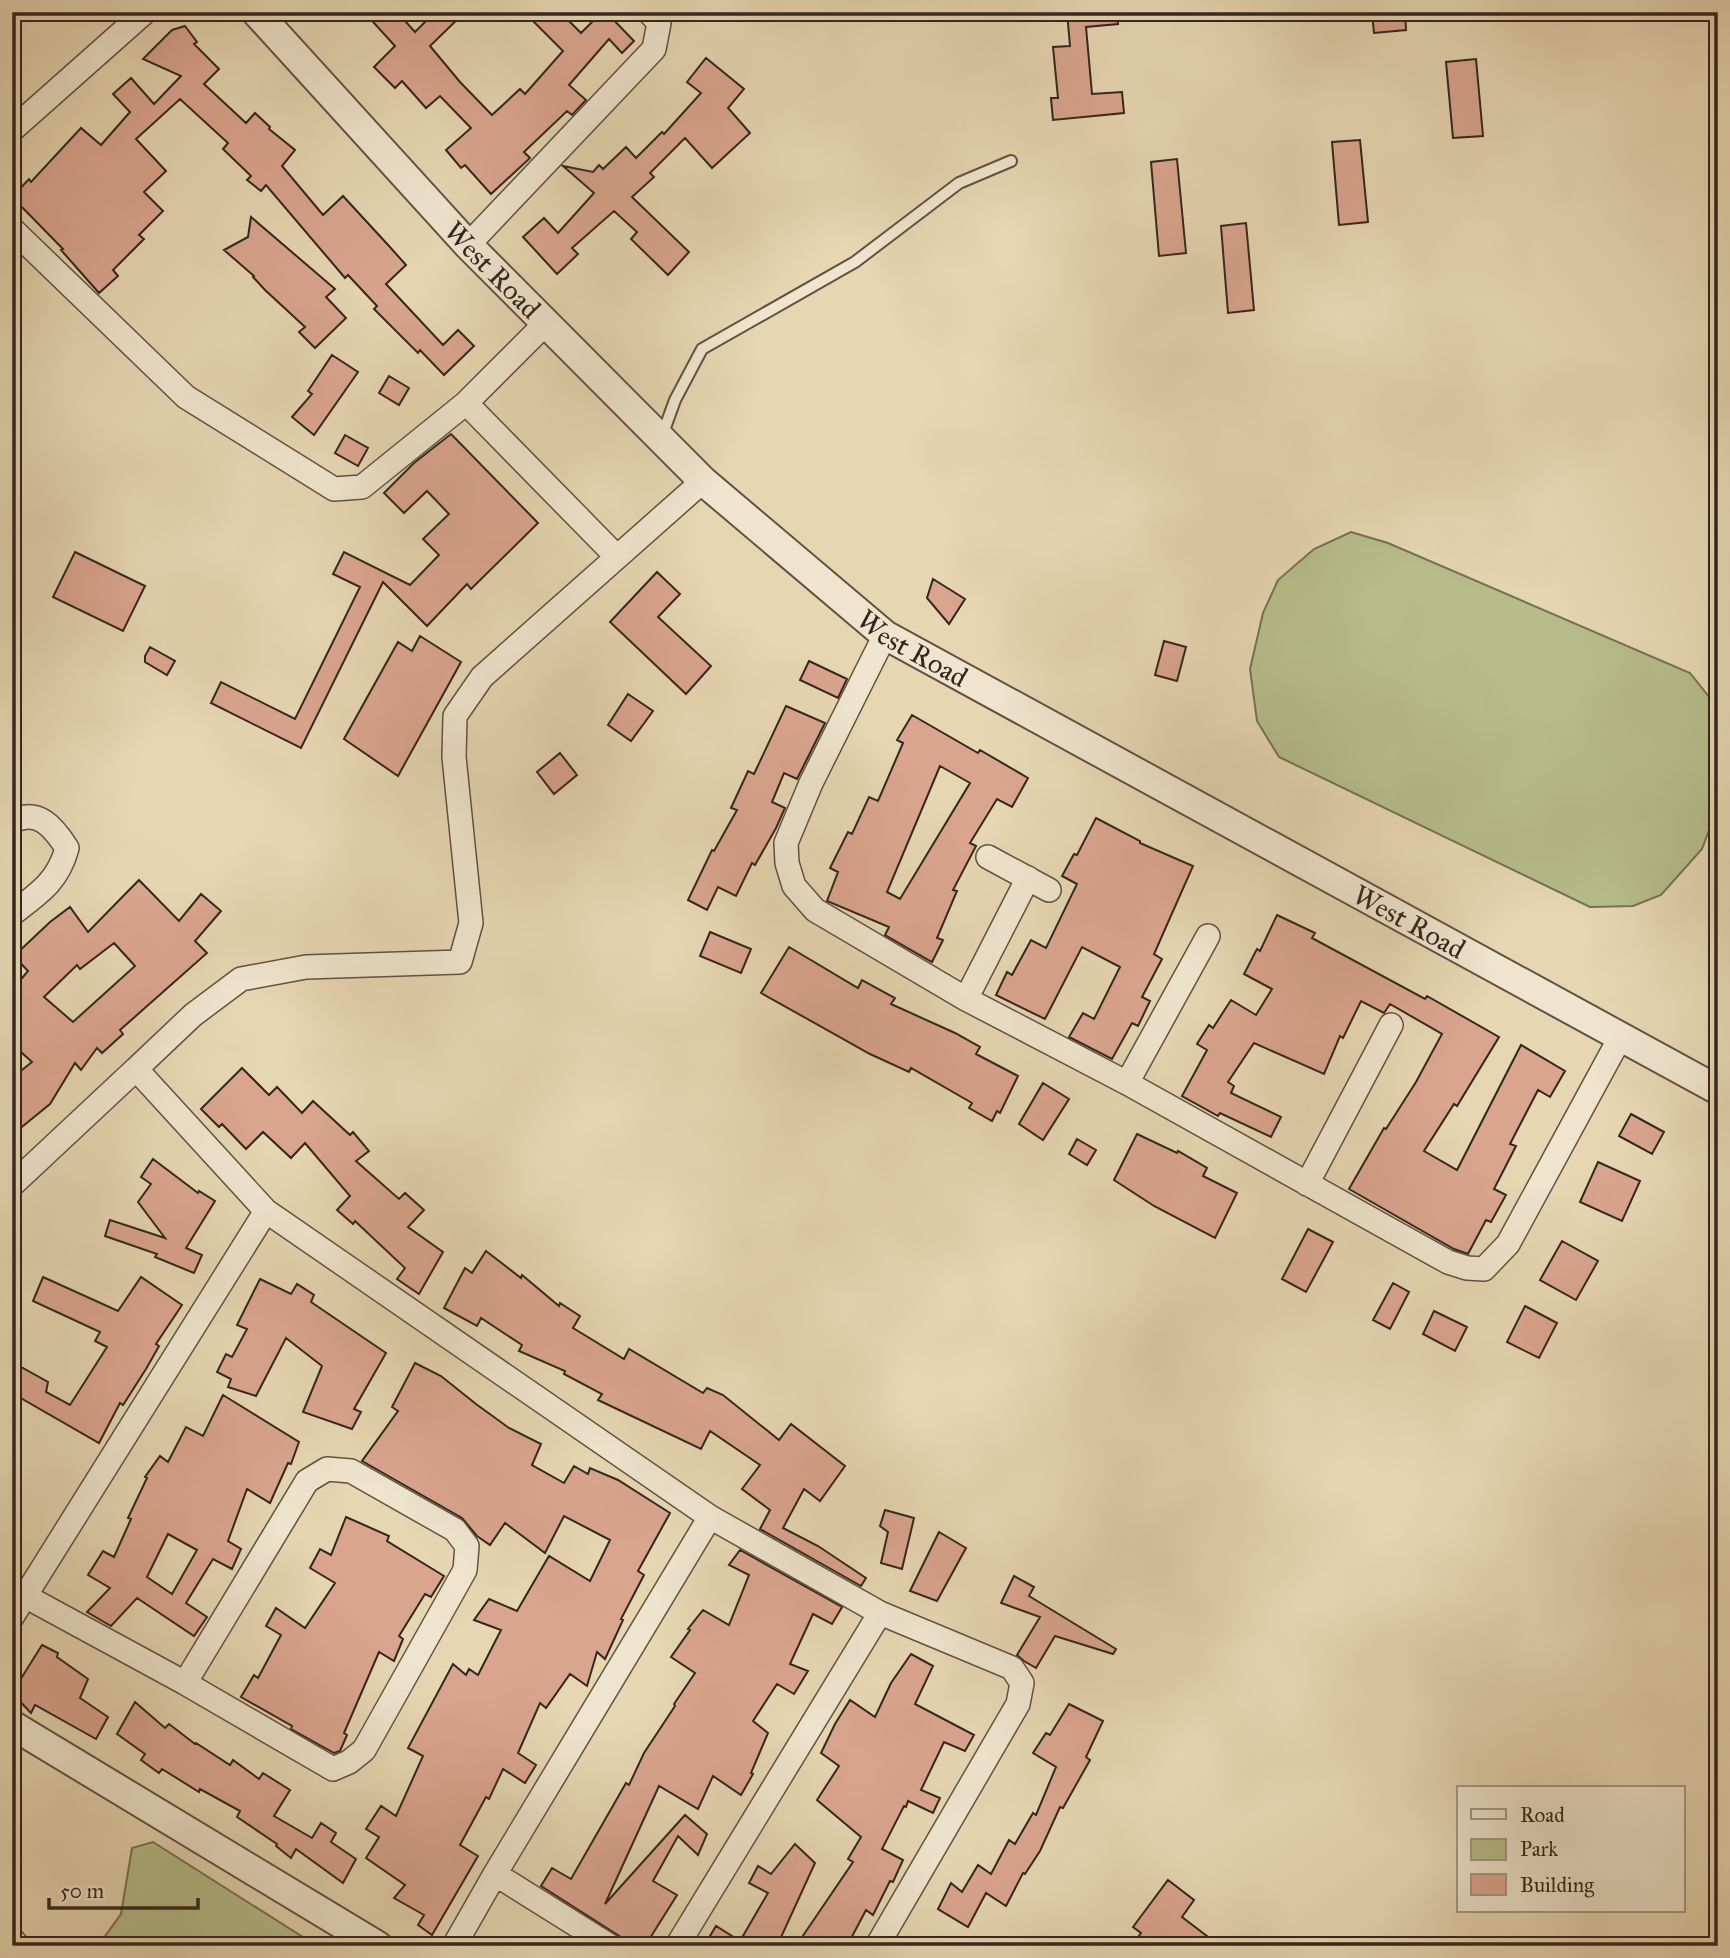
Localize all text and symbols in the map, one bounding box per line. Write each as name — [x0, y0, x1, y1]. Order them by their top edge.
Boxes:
street label: West Road — [437, 214, 548, 326]
street label: West Road — [850, 602, 974, 694]
street label: West Road — [1347, 877, 1472, 966]
legend — [1457, 1786, 1684, 1912]
text: Road — [1520, 1802, 1565, 1828]
text: Park — [1520, 1836, 1558, 1862]
scale bar — [49, 1867, 198, 1911]
text: Building — [1520, 1872, 1594, 1898]
text: 50 m — [60, 1878, 105, 1904]

